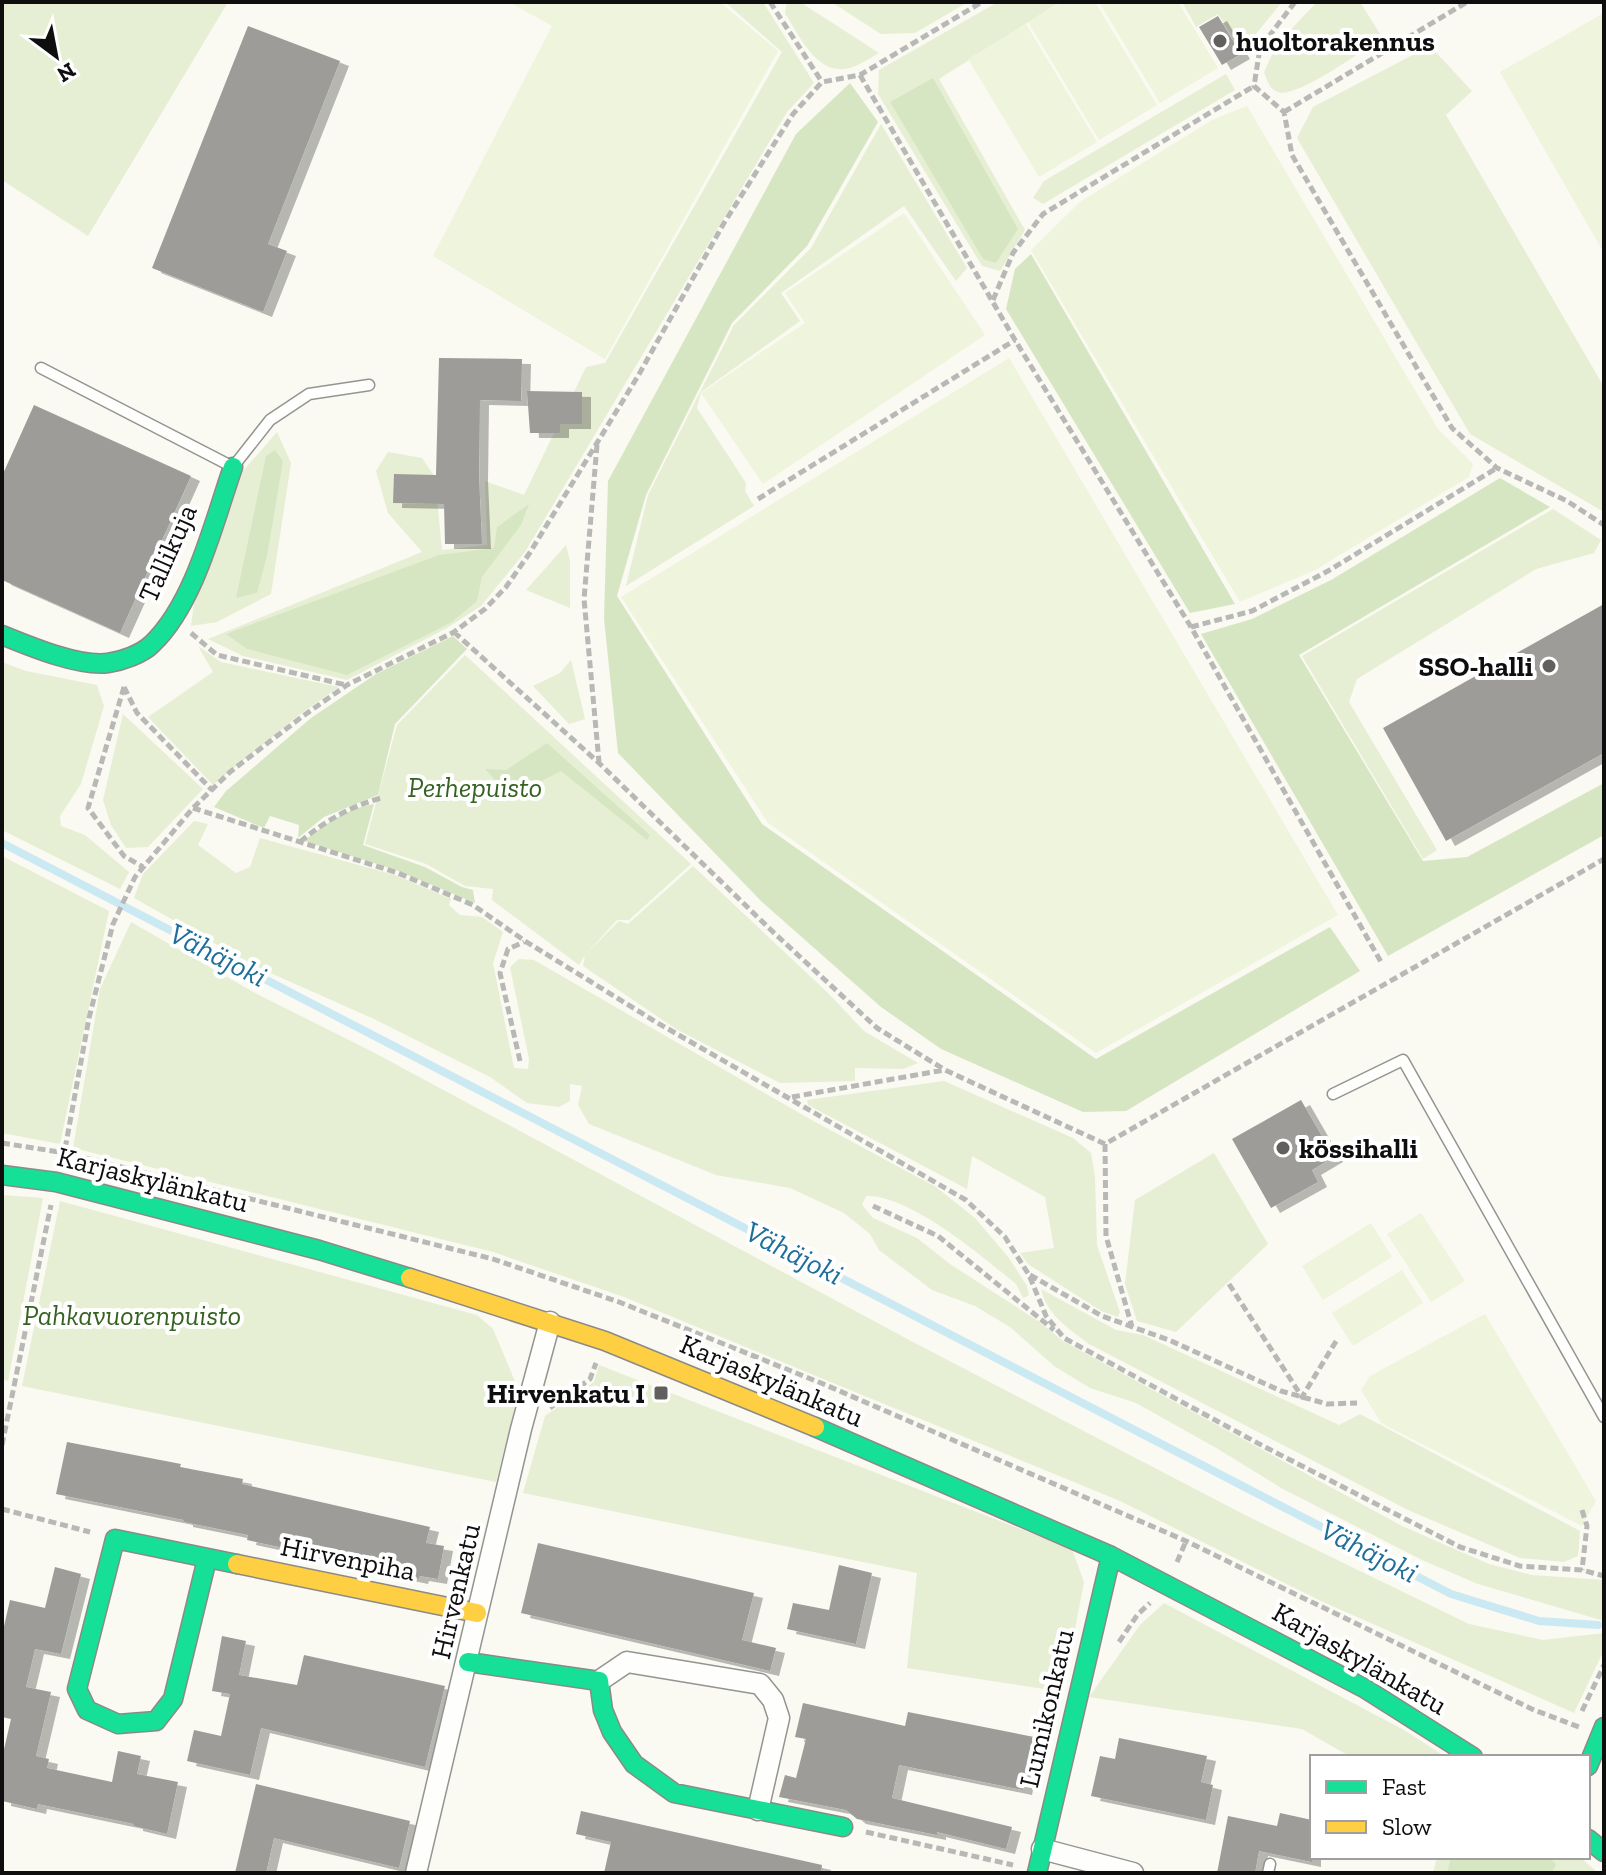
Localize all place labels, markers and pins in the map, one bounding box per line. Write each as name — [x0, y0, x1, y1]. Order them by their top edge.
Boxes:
place label: huoltorakennus — [1236, 25, 1435, 58]
marker: huoltorakennus — [1211, 32, 1229, 50]
place label: SSO-halli — [1418, 650, 1533, 683]
marker: SSO-halli — [1540, 657, 1558, 675]
place label: kössihalli — [1299, 1132, 1418, 1165]
marker: kössihalli — [1274, 1139, 1292, 1157]
place label: Hirvenkatu I — [486, 1377, 645, 1410]
marker: Hirvenkatu I — [652, 1384, 670, 1402]

